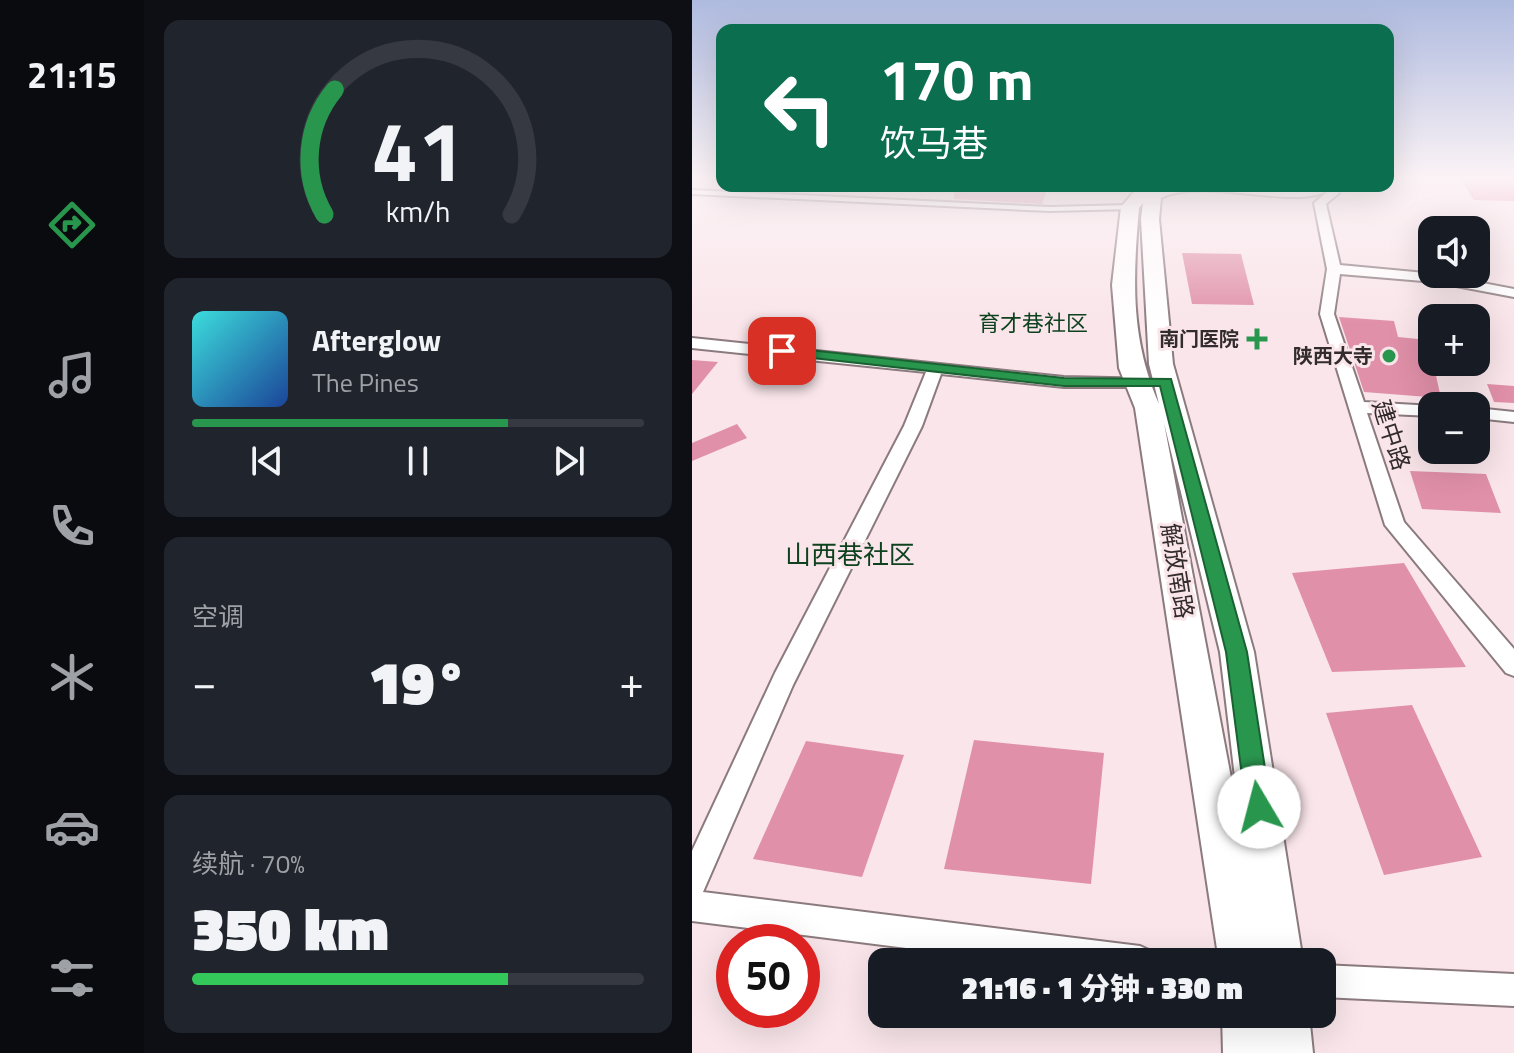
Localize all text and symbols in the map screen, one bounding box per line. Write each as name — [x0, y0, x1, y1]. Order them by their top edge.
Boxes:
text: 170 m — [880, 37, 1033, 122]
text: 21:15 — [27, 47, 117, 102]
icon: left — [748, 56, 852, 160]
text: 41 — [371, 87, 465, 213]
text: 饮马巷 — [880, 115, 988, 170]
text: km/h — [386, 190, 450, 233]
icon: directions — [44, 197, 100, 253]
map controls — [1418, 216, 1490, 464]
button: sound — [1418, 216, 1490, 288]
button: + — [1418, 304, 1490, 376]
district label: 育才巷社区 — [978, 306, 1088, 340]
text: Afterglow — [312, 317, 441, 363]
pin — [748, 317, 816, 385]
place label: 南门医院 — [1159, 323, 1239, 354]
marker: 南门医院 — [1246, 328, 1268, 350]
icon: arrive — [760, 329, 804, 373]
place label: 陕西大寺 — [1293, 340, 1373, 371]
icon: music — [44, 347, 100, 403]
marker: 陕西大寺 — [1380, 347, 1398, 365]
text: The Pines — [312, 363, 419, 402]
button: − — [1418, 392, 1490, 464]
street label: 建中路 — [1364, 395, 1420, 474]
icon: previous — [245, 439, 289, 483]
icon: pause — [396, 439, 440, 483]
icon: next — [547, 439, 591, 483]
icon: phone — [44, 498, 100, 554]
street label: 解放南路 — [1153, 521, 1203, 621]
district label: 山西巷社区 — [785, 535, 915, 574]
text: 空调 — [192, 597, 244, 636]
text: 19° — [369, 636, 468, 727]
text: − — [192, 648, 217, 715]
text: + — [619, 648, 644, 715]
icon: climate — [44, 649, 100, 705]
position arrow — [1217, 765, 1301, 849]
icon: car — [44, 799, 100, 855]
text: 续航 · 70% — [192, 844, 305, 883]
text: 350 km — [192, 882, 389, 973]
speed limit sign: 50 — [716, 924, 820, 1028]
icon: filters — [44, 950, 100, 1006]
text: 21:16 · 1 分钟 · 330 m — [961, 965, 1243, 1011]

